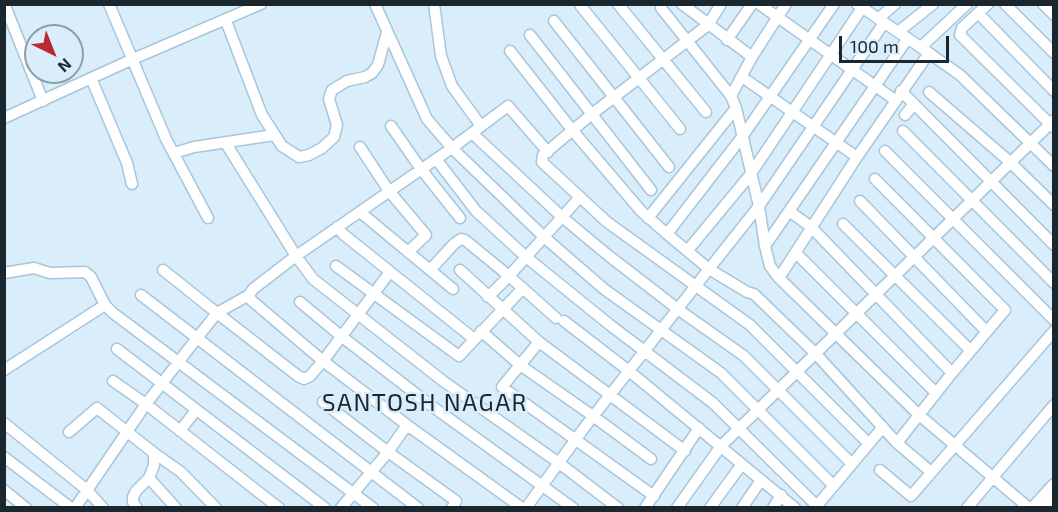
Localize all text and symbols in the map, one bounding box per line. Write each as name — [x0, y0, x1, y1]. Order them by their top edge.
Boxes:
north arrow — [24, 24, 84, 84]
scale bar — [842, 24, 952, 62]
text: 100 m — [850, 35, 899, 57]
text: N — [55, 55, 76, 77]
district label: SANTOSH NAGAR — [322, 389, 528, 417]

